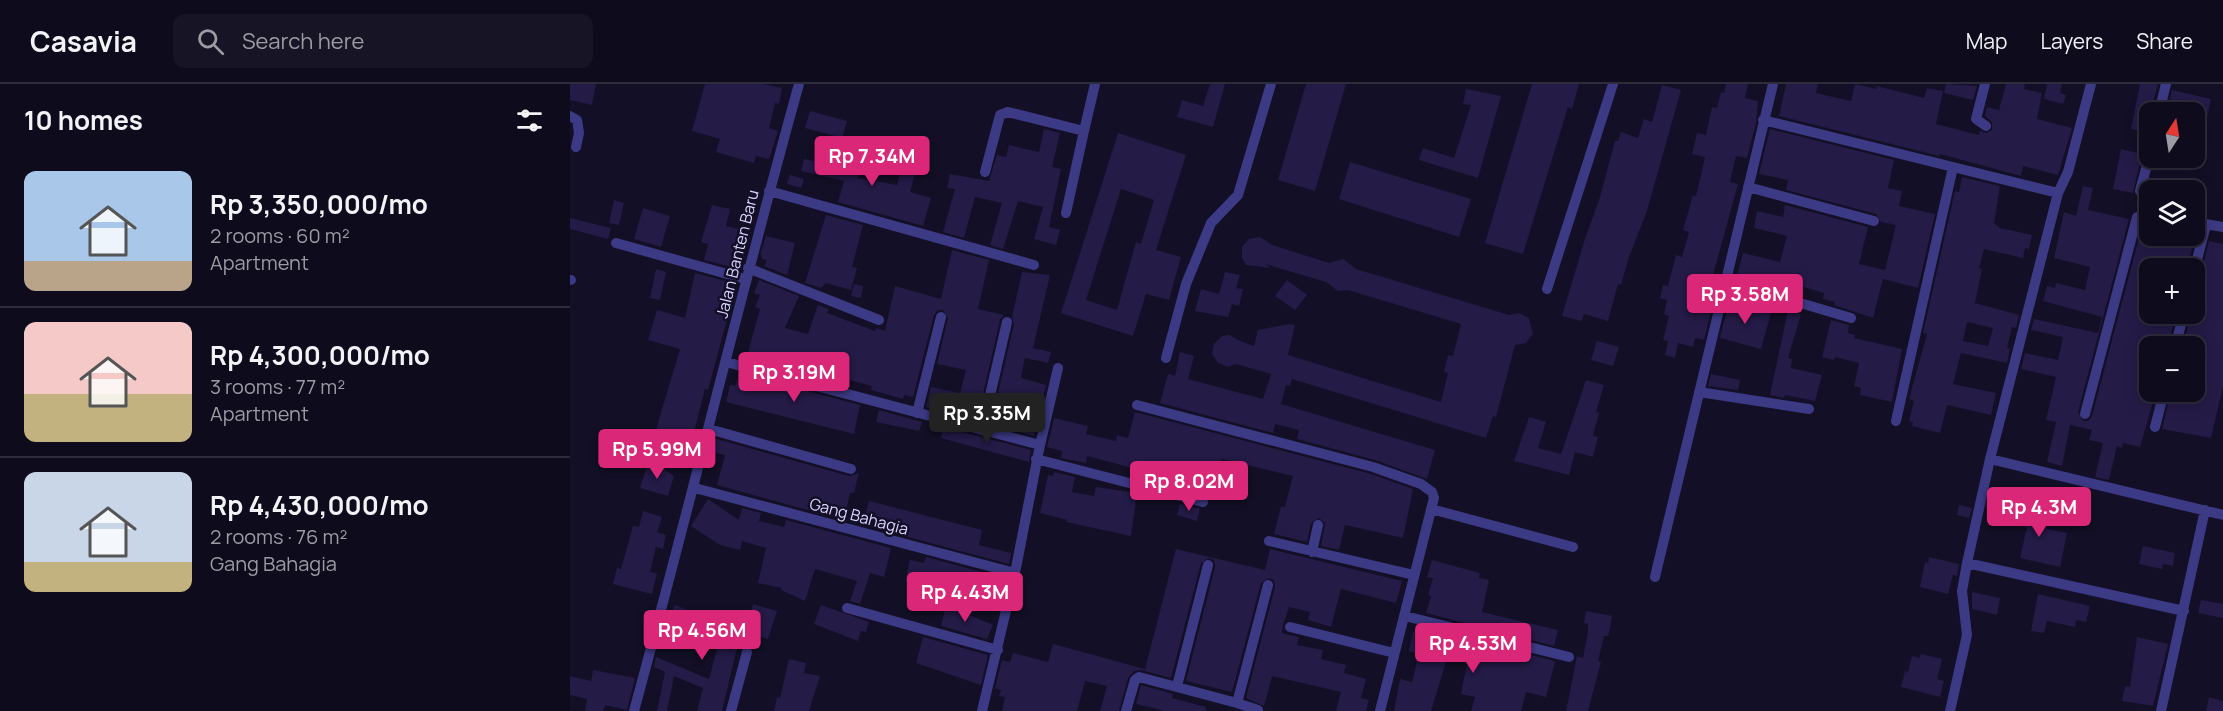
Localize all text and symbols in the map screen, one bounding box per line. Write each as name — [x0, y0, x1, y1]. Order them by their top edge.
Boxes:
search box — [173, 14, 593, 68]
text: Casavia — [30, 22, 137, 60]
icon: search — [194, 25, 227, 58]
text: Search here — [242, 26, 364, 56]
text: Map — [1966, 27, 2007, 55]
text: Layers — [2040, 27, 2103, 55]
text: Share — [2136, 27, 2193, 55]
text: 10 homes — [24, 102, 143, 138]
north arrow — [2139, 102, 2205, 168]
map controls — [2139, 102, 2205, 402]
icon: filters — [513, 104, 546, 137]
pin: Rp 7.34M — [810, 136, 934, 187]
text: Rp 7.34M — [829, 142, 915, 169]
button: layers — [2139, 180, 2205, 246]
text: Rp 3,350,000/mo — [210, 186, 428, 222]
street label: Jalan Banten Baru — [710, 187, 764, 321]
icon: home — [72, 195, 144, 267]
text: 2 rooms · 60 m² — [210, 222, 350, 249]
text: Apartment — [210, 249, 309, 276]
button: + — [2139, 258, 2205, 324]
pin: Rp 3.58M — [1683, 274, 1807, 325]
text: Rp 3.58M — [1701, 280, 1789, 307]
button: − — [2139, 336, 2205, 402]
text: Rp 4,300,000/mo — [210, 337, 430, 373]
icon: home — [72, 346, 144, 418]
pin: Rp 3.19M — [732, 352, 856, 403]
text: Rp 3.19M — [752, 358, 836, 385]
text: 3 rooms · 77 m² — [210, 373, 345, 400]
pin: Rp 3.35M — [925, 393, 1049, 444]
text: Rp 3.35M — [943, 399, 1031, 426]
text: Apartment — [210, 400, 309, 427]
pin: Rp 5.99M — [595, 429, 719, 480]
text: Rp 5.99M — [612, 435, 702, 462]
pin: Rp 8.02M — [1127, 461, 1251, 512]
text: Rp 8.02M — [1144, 467, 1234, 494]
text: Rp 4,430,000/mo — [210, 487, 429, 523]
pin: Rp 4.3M — [1984, 487, 2094, 538]
street label: Gang Bahagia — [807, 492, 911, 540]
text: Rp 4.3M — [2001, 493, 2077, 520]
icon: home — [72, 496, 144, 568]
text: 2 rooms · 76 m² — [210, 523, 347, 550]
text: Gang Bahagia — [210, 550, 337, 577]
pin: Rp 4.43M — [903, 572, 1027, 623]
text: Rp 4.43M — [921, 578, 1009, 605]
pin: Rp 4.56M — [640, 610, 764, 661]
text: Rp 4.56M — [658, 616, 746, 643]
pin: Rp 4.53M — [1411, 623, 1535, 674]
text: Rp 4.53M — [1429, 629, 1517, 656]

